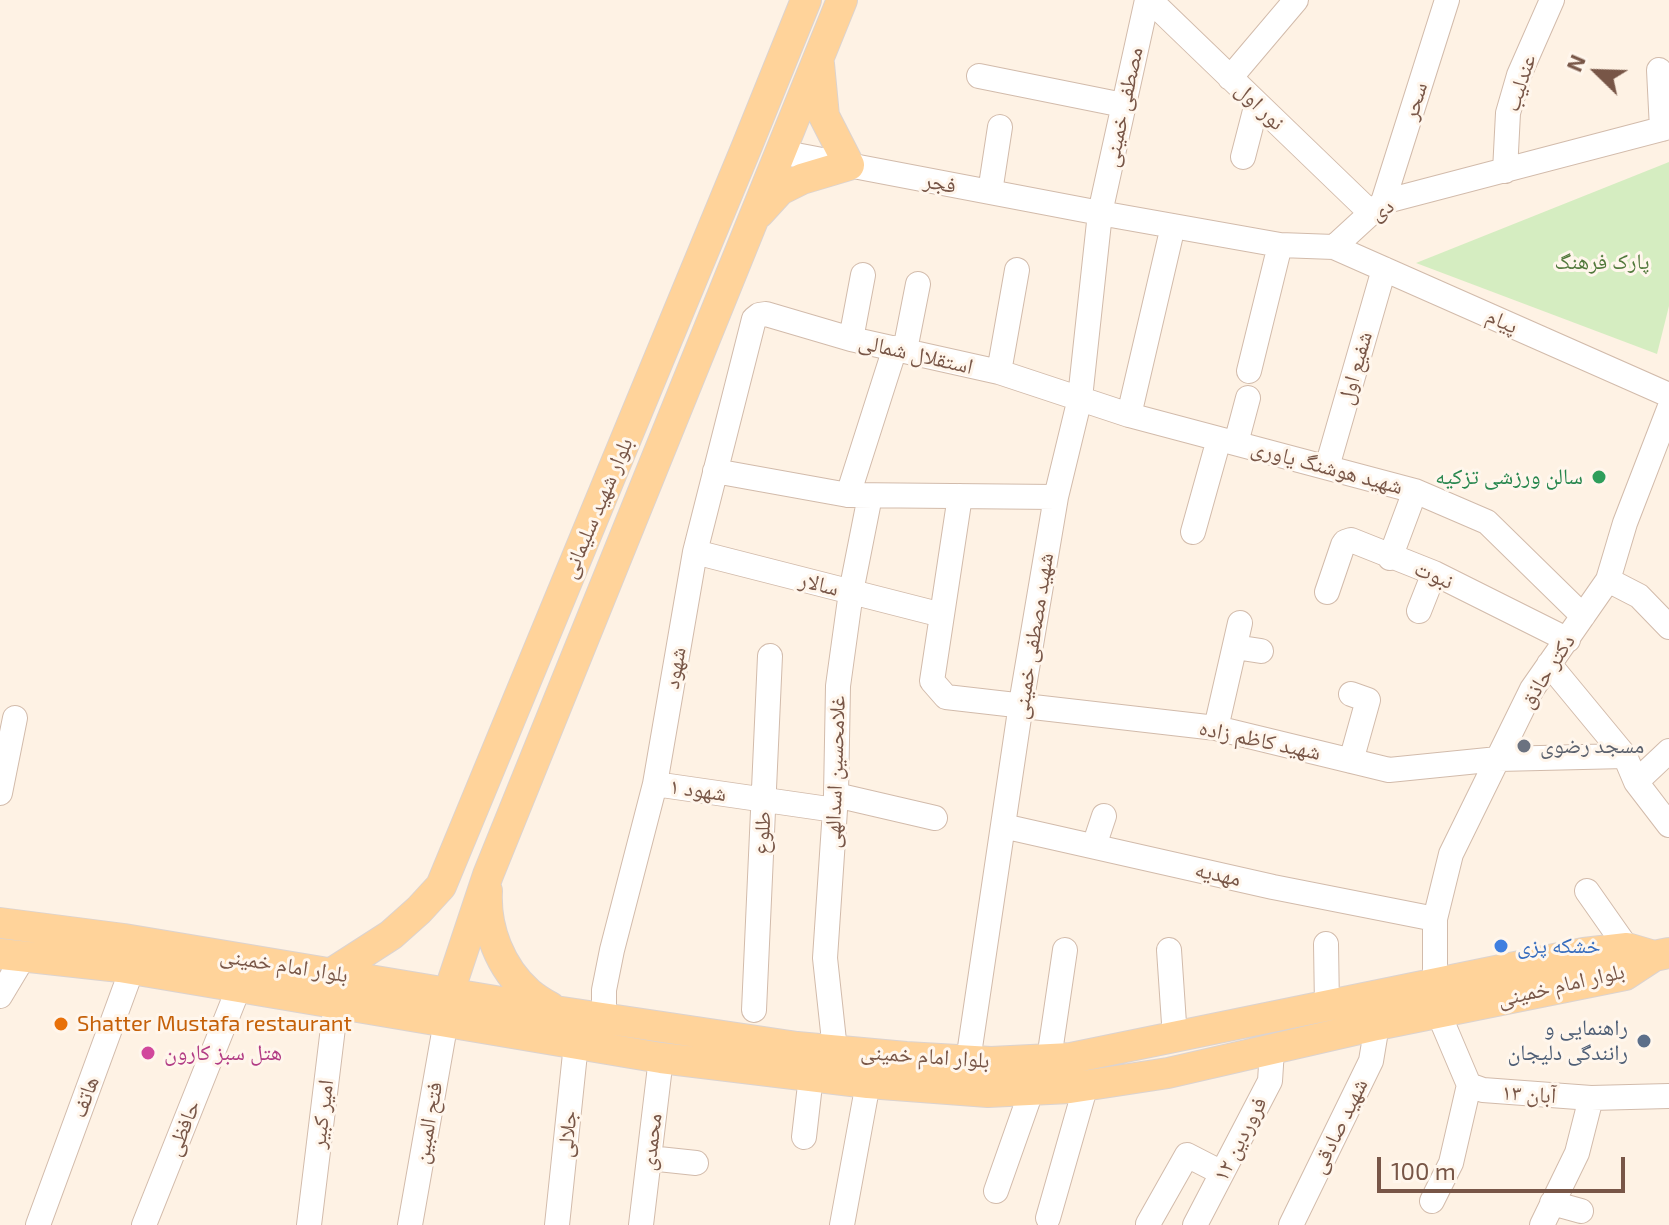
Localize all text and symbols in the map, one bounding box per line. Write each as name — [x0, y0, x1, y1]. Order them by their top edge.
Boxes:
north arrow — [1557, 32, 1637, 112]
street label: مصطفی خمینی — [1097, 45, 1149, 169]
text: N — [1560, 50, 1590, 75]
street label: عندلیب — [1498, 51, 1542, 115]
street label: نور اول — [1230, 76, 1290, 136]
street label: سحر — [1397, 79, 1433, 123]
street label: فجر — [921, 167, 959, 199]
street label: دی — [1366, 192, 1398, 226]
park label: پارک فرهنگ — [1554, 249, 1650, 275]
street label: پیام — [1482, 302, 1522, 340]
street label: استقلال شمالی — [856, 328, 976, 380]
street label: شفیع اول — [1332, 328, 1378, 408]
street label: بلوار شهید سلیمانی — [556, 434, 638, 582]
street label: شهید هوشنگ یاوری — [1248, 434, 1406, 500]
place label: سالن ورزشی تزکیه — [1435, 464, 1583, 490]
marker: سالن ورزشی تزکیه — [1590, 468, 1608, 486]
street label: شهید مصطفی خمینی — [1007, 551, 1059, 721]
street label: نبوت — [1411, 555, 1457, 595]
street label: سالار — [796, 566, 842, 602]
street label: دکتر حاذق — [1513, 629, 1581, 713]
street label: شهود — [658, 645, 692, 691]
street label: غلامحسین اسدالهی — [819, 695, 851, 849]
street label: شهید کاظم زاده — [1197, 714, 1323, 766]
place label: مسجد رضوی — [1540, 733, 1644, 759]
marker: مسجد رضوی — [1515, 737, 1533, 755]
street label: شهود ۱ — [668, 773, 728, 807]
street label: طلوع — [748, 811, 776, 855]
street label: مهدیه — [1192, 856, 1244, 892]
place label: خشکه پزی — [1517, 933, 1601, 959]
marker: خشکه پزی — [1492, 937, 1510, 955]
street label: بلوار امام خمینی — [218, 942, 350, 988]
street label: بلوار امام خمینی — [1495, 958, 1627, 1012]
place label: Shatter Mustafa restaurant — [77, 1011, 352, 1037]
marker: Shatter Mustafa restaurant — [52, 1015, 70, 1033]
place label: راهنمایی و رانندگی دلیجان — [1507, 1015, 1628, 1066]
marker: راهنمایی و رانندگی دلیجان — [1635, 1032, 1653, 1050]
street label: بلوار امام خمینی — [860, 1038, 990, 1074]
place label: هتل سبز کارون — [164, 1040, 282, 1066]
marker: هتل سبز کارون — [139, 1044, 157, 1062]
street label: هاتف — [65, 1073, 105, 1121]
street label: شهید صادقی — [1305, 1074, 1373, 1178]
street label: امیر کبیر — [305, 1078, 339, 1150]
street label: ۱۳ آبان — [1501, 1079, 1557, 1109]
street label: فتح المبین — [408, 1080, 448, 1166]
street label: ۱۲ فروردین — [1208, 1092, 1272, 1186]
street label: حافظی — [160, 1096, 206, 1160]
street label: جلالی — [551, 1109, 583, 1159]
street label: محمدی — [634, 1112, 668, 1172]
scale bar — [1381, 1141, 1629, 1191]
text: 100 m — [1391, 1156, 1456, 1185]

